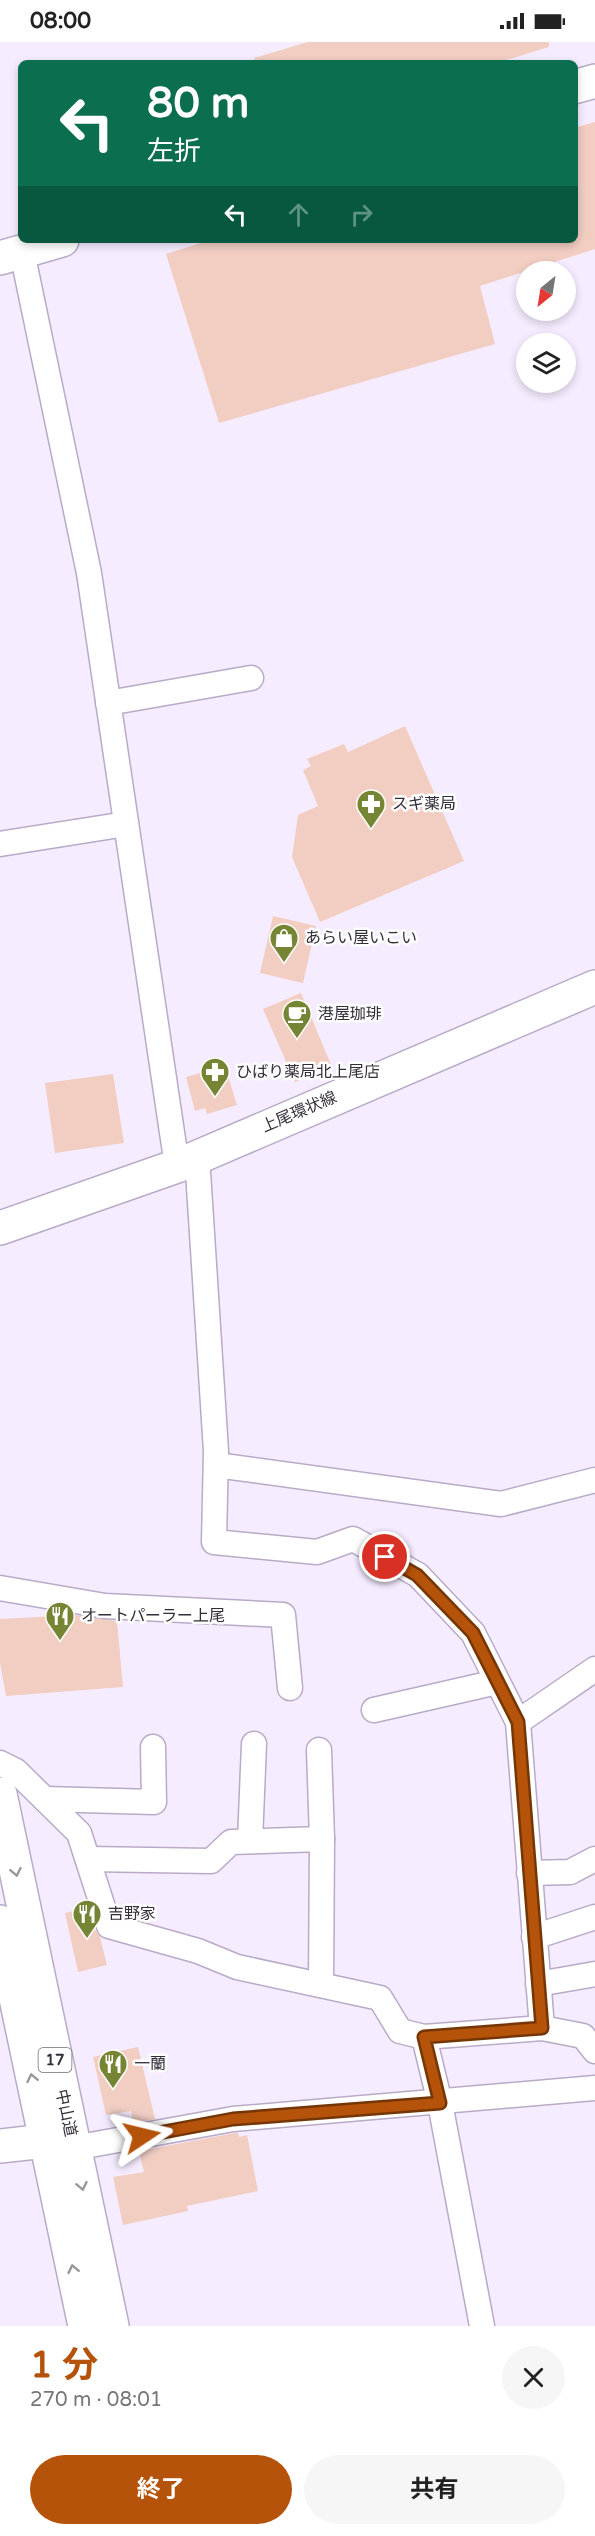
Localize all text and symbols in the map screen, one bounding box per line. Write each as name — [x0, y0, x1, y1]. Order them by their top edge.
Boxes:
text: 08:00 — [30, 8, 91, 34]
text: 80 m — [147, 78, 249, 129]
icon: left — [48, 84, 126, 162]
text: 左折 — [147, 135, 201, 168]
icon: left — [219, 198, 252, 231]
icon: ahead — [282, 198, 315, 231]
icon: right — [345, 198, 378, 231]
north arrow — [516, 261, 576, 321]
map controls — [516, 261, 576, 393]
button: layers — [516, 333, 576, 393]
pharmacy icon: スギ薬局 — [355, 788, 387, 830]
place label: スギ薬局 — [392, 794, 456, 814]
shop icon: あらい屋いこい — [268, 922, 300, 964]
place label: あらい屋いこい — [305, 928, 417, 948]
cafe icon: 港屋珈琲 — [281, 998, 313, 1040]
place label: 港屋珈琲 — [318, 1004, 382, 1024]
pharmacy icon: ひばり薬局北上尾店 — [199, 1056, 231, 1098]
place label: ひばり薬局北上尾店 — [236, 1062, 380, 1082]
street label: 上尾環状線 — [258, 1087, 340, 1137]
pin — [359, 1531, 410, 1582]
icon: arrive — [368, 1540, 401, 1573]
restaurant icon: オートパーラー上尾 — [44, 1600, 76, 1642]
place label: オートパーラー上尾 — [81, 1606, 225, 1626]
one-way arrow — [9, 1867, 22, 1877]
restaurant icon: 吉野家 — [71, 1898, 103, 1940]
place label: 吉野家 — [108, 1904, 156, 1924]
road number: 17 — [38, 2048, 72, 2072]
restaurant icon: 一蘭 — [97, 2048, 129, 2090]
place label: 一蘭 — [134, 2054, 166, 2074]
one-way arrow — [26, 2073, 39, 2083]
street label: 中山道 — [51, 2087, 81, 2139]
position arrow — [110, 2104, 174, 2168]
one-way arrow — [75, 2181, 88, 2191]
one-way arrow — [67, 2264, 80, 2274]
text: 1 分 — [30, 2344, 98, 2387]
button: close — [502, 2346, 565, 2409]
text: 270 m · 08:01 — [30, 2388, 162, 2412]
button: 終了 — [30, 2455, 292, 2524]
button: 共有 — [304, 2455, 565, 2524]

